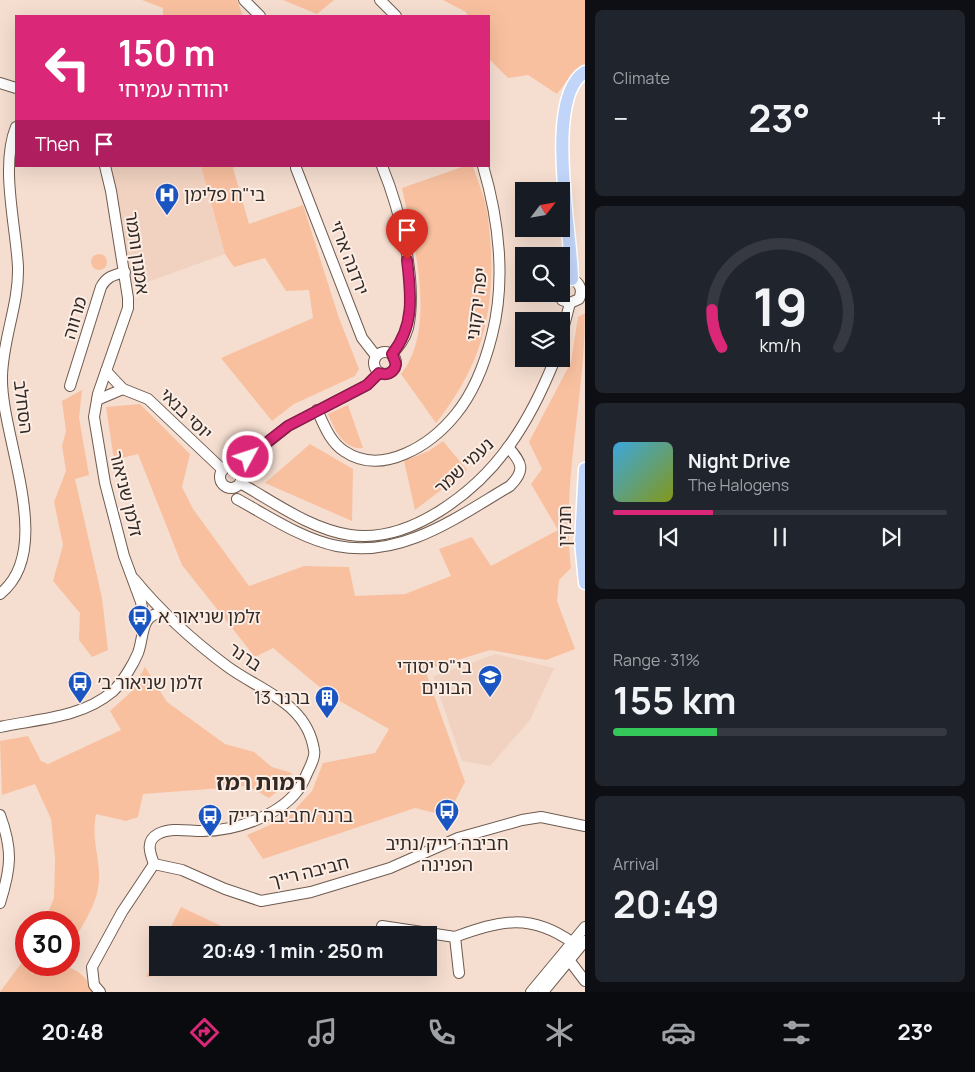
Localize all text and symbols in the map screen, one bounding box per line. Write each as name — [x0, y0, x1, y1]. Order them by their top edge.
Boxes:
text: 150 m — [118, 29, 215, 77]
icon: left — [35, 35, 100, 100]
text: Climate — [613, 67, 670, 89]
text: יהודה עמיחי — [118, 74, 229, 104]
text: 23° — [749, 91, 810, 143]
text: − — [613, 99, 628, 137]
text: + — [931, 99, 947, 137]
icon: arrive — [90, 130, 118, 158]
text: Then — [35, 131, 80, 157]
hospital icon: בי"ח פלימן — [154, 182, 180, 216]
place label: בי"ח פלימן — [184, 182, 265, 206]
north arrow — [515, 182, 570, 238]
map controls — [515, 182, 570, 367]
pin — [386, 209, 428, 260]
street label: אמנון ותמר — [120, 210, 156, 296]
icon: arrive — [393, 216, 421, 244]
street label: ירדנה ארזי — [325, 217, 375, 298]
button: search — [515, 247, 570, 302]
street label: יפה ירקוני — [460, 266, 492, 342]
text: 19 — [752, 271, 808, 342]
street label: מרווה — [56, 293, 92, 342]
button: layers — [515, 312, 570, 367]
text: km/h — [759, 333, 801, 357]
street label: הסחלב — [9, 379, 39, 435]
street label: יוסי בנאי — [155, 382, 218, 444]
position arrow — [221, 430, 273, 482]
street label: נעמי שמר — [429, 432, 498, 499]
street label: זלמן שניאור — [105, 448, 149, 539]
text: Night Drive — [688, 448, 790, 474]
text: The Halogens — [688, 474, 789, 496]
street label: חנקין — [552, 505, 576, 547]
icon: previous — [655, 523, 683, 551]
icon: pause — [766, 523, 794, 551]
icon: next — [877, 523, 905, 551]
bus stop icon: זלמן שניאור א — [127, 604, 153, 638]
place label: זלמן שניאור א — [158, 604, 261, 628]
street label: ברנר — [224, 636, 267, 676]
text: Range · 31% — [613, 649, 700, 671]
place label: בי"ס יסודי הבונים — [397, 654, 472, 699]
school or university icon: בי"ס יסודי הבונים — [477, 664, 503, 698]
bus stop icon: זלמן שניאור ב׳ — [67, 670, 93, 704]
place label: זלמן שניאור ב׳ — [98, 670, 203, 694]
text: 155 km — [613, 673, 736, 725]
place label: ברנר 13 — [254, 685, 310, 709]
building icon: ברנר 13 — [314, 685, 340, 719]
district label: רמות רמז — [216, 767, 306, 797]
bus stop icon: חביבה רייק/נתיב הפנינה — [434, 798, 460, 832]
bus stop icon: ברנר/חביבה רייק — [197, 803, 223, 837]
place label: ברנר/חביבה רייק — [228, 803, 353, 827]
place label: חביבה רייק/נתיב הפנינה — [385, 831, 509, 876]
street label: חביבה רייך — [266, 850, 351, 893]
text: Arrival — [613, 853, 659, 875]
text: 20:49 — [613, 877, 719, 929]
speed limit sign: 30 — [15, 911, 80, 976]
text: 20:49 · 1 min · 250 m — [203, 938, 383, 964]
icon: directions — [187, 1015, 222, 1050]
icon: music — [305, 1015, 340, 1050]
icon: phone — [424, 1015, 459, 1050]
icon: climate — [542, 1015, 577, 1050]
icon: car — [661, 1015, 696, 1050]
icon: filters — [779, 1015, 814, 1050]
text: 20:48 — [42, 1017, 104, 1047]
text: 23° — [897, 1017, 933, 1047]

